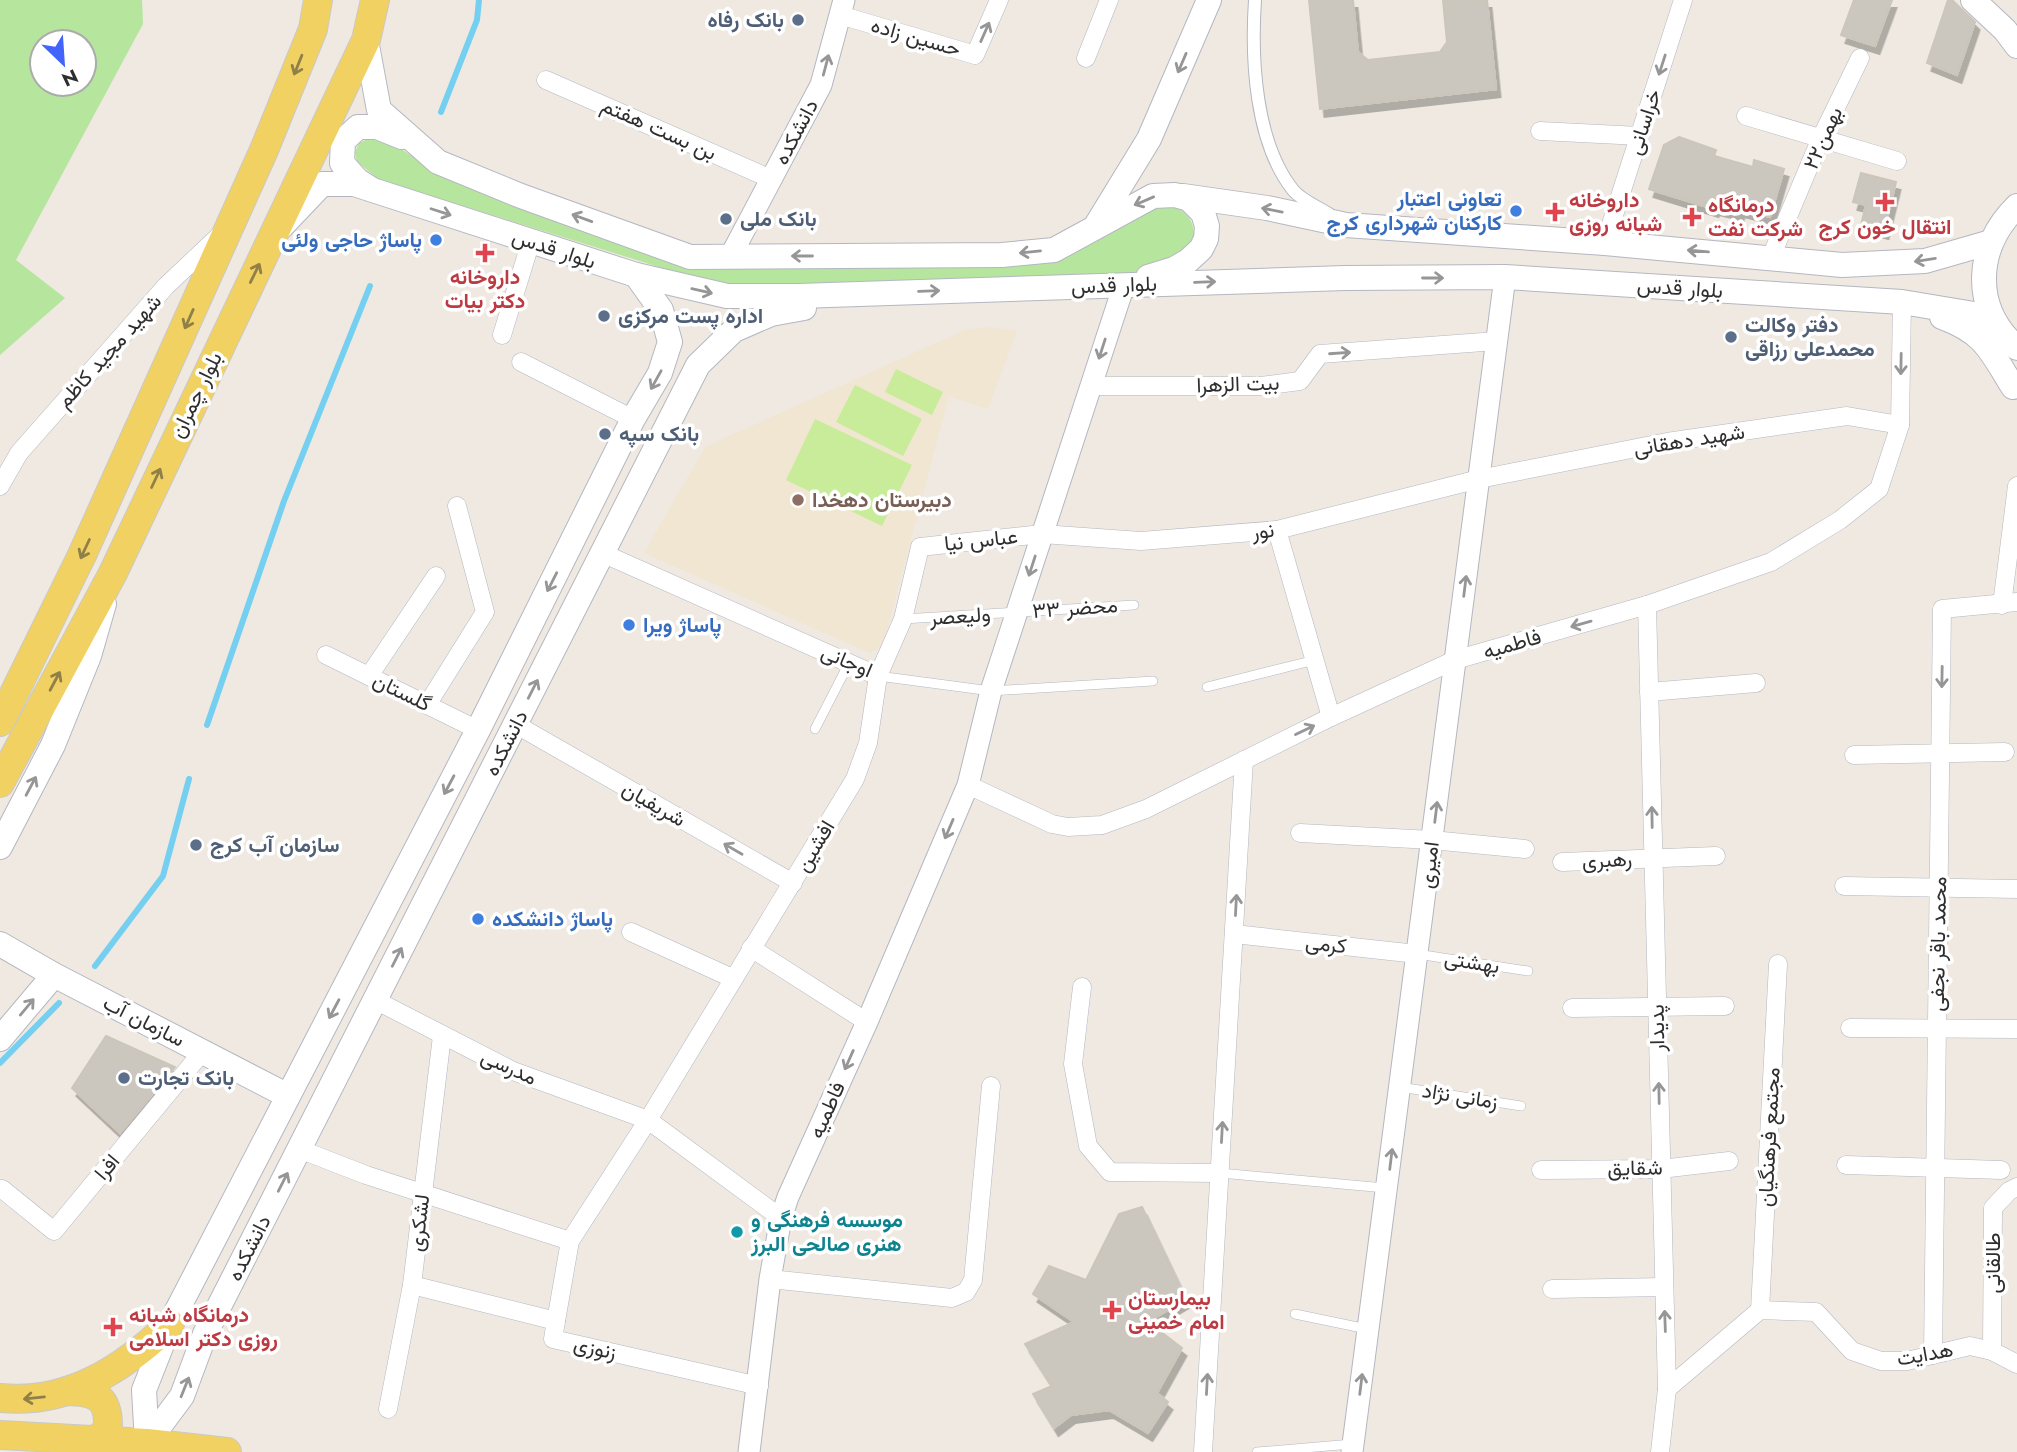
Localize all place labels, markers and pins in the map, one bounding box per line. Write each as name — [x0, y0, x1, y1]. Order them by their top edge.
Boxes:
place label: بانک رفاه — [707, 5, 784, 35]
marker: بانک رفاه — [790, 12, 806, 28]
place label: تعاونی اعتبار کارکنان شهرداری کرج — [1327, 184, 1502, 238]
place label: داروخانه شبانه روزی — [1569, 185, 1662, 239]
place label: درمانگاه شرکت نفت — [1708, 190, 1803, 244]
marker: انتقال خون کرج — [1875, 192, 1895, 212]
marker: تعاونی اعتبار کارکنان شهرداری کرج — [1508, 203, 1524, 219]
place label: بانک ملی — [740, 204, 817, 234]
marker: داروخانه شبانه روزی — [1547, 204, 1563, 220]
marker: درمانگاه شرکت نفت — [1682, 207, 1702, 227]
marker: بانک ملی — [718, 211, 734, 227]
place label: انتقال خون کرج — [1818, 212, 1952, 242]
place label: پاساژ حاجی ولئی — [281, 225, 422, 255]
marker: پاساژ حاجی ولئی — [428, 232, 444, 248]
marker: داروخانه دکتر بیات — [477, 245, 493, 261]
place label: داروخانه دکتر بیات — [445, 262, 525, 316]
place label: اداره پست مرکزی — [618, 301, 763, 331]
marker: اداره پست مرکزی — [596, 308, 612, 324]
place label: دفتر وکالت محمدعلی رزاقی — [1745, 310, 1875, 364]
marker: دفتر وکالت محمدعلی رزاقی — [1723, 329, 1739, 345]
place label: بانک سپه — [619, 419, 699, 449]
marker: بانک سپه — [597, 426, 613, 442]
place label: دبیرستان دهخدا — [812, 485, 952, 515]
marker: دبیرستان دهخدا — [790, 492, 806, 508]
place label: پاساژ ویرا — [643, 610, 722, 640]
marker: پاساژ ویرا — [621, 617, 637, 633]
place label: سازمان آب کرج — [210, 830, 339, 860]
marker: سازمان آب کرج — [188, 837, 204, 853]
place label: پاساژ دانشکده — [492, 904, 613, 934]
marker: پاساژ دانشکده — [470, 911, 486, 927]
place label: بانک تجارت — [138, 1063, 234, 1093]
marker: بانک تجارت — [116, 1070, 132, 1086]
place label: موسسه فرهنگی و هنری صالحی البرز — [750, 1205, 903, 1259]
marker: موسسه فرهنگی و هنری صالحی البرز — [729, 1224, 745, 1240]
place label: بیمارستان امام خمینی — [1128, 1283, 1225, 1337]
place label: درمانگاه شبانه روزی دکتر اسلامی — [129, 1300, 278, 1354]
marker: بیمارستان امام خمینی — [1102, 1300, 1122, 1320]
marker: درمانگاه شبانه روزی دکتر اسلامی — [103, 1317, 123, 1337]

